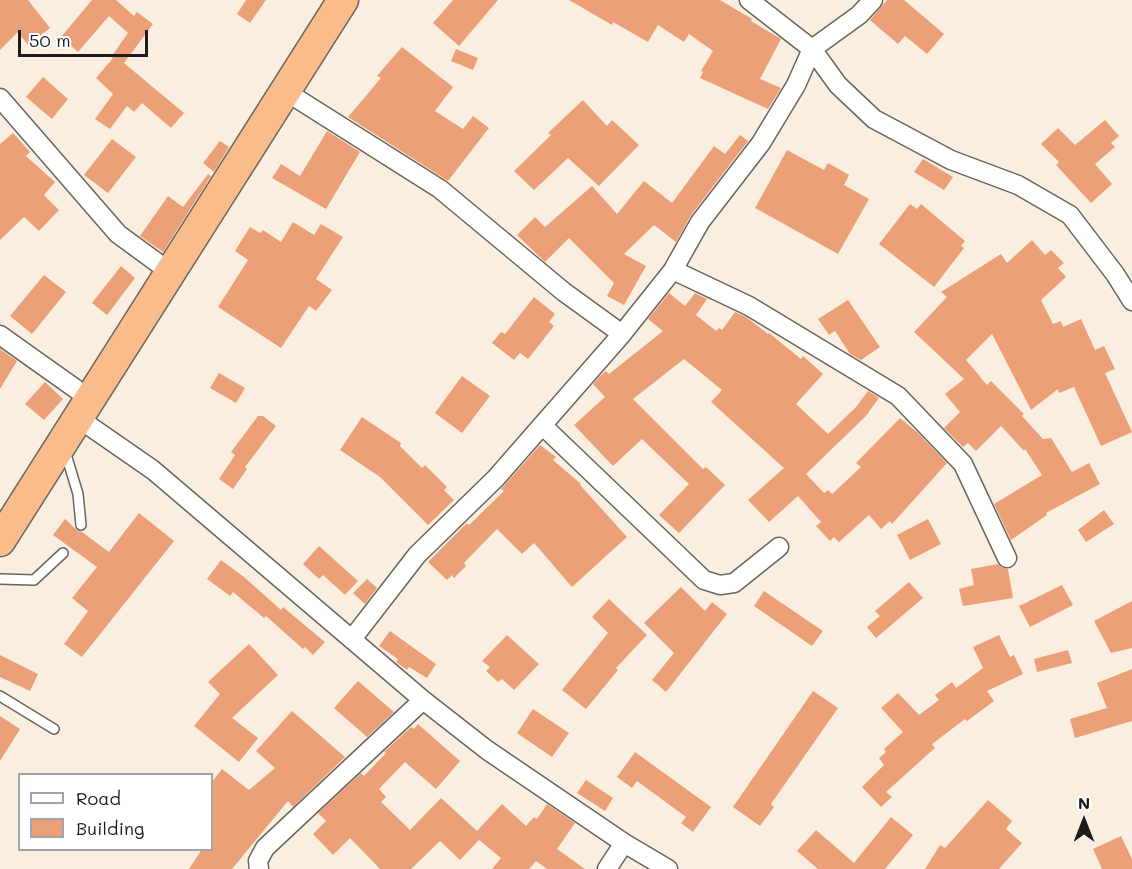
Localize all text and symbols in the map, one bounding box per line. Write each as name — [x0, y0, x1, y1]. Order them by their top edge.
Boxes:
scale bar — [21, 18, 152, 56]
text: 50 m — [29, 28, 71, 52]
legend — [18, 773, 213, 851]
text: Road — [76, 786, 121, 810]
north arrow — [1054, 791, 1114, 851]
text: N — [1078, 792, 1090, 813]
text: Building — [76, 816, 144, 840]

